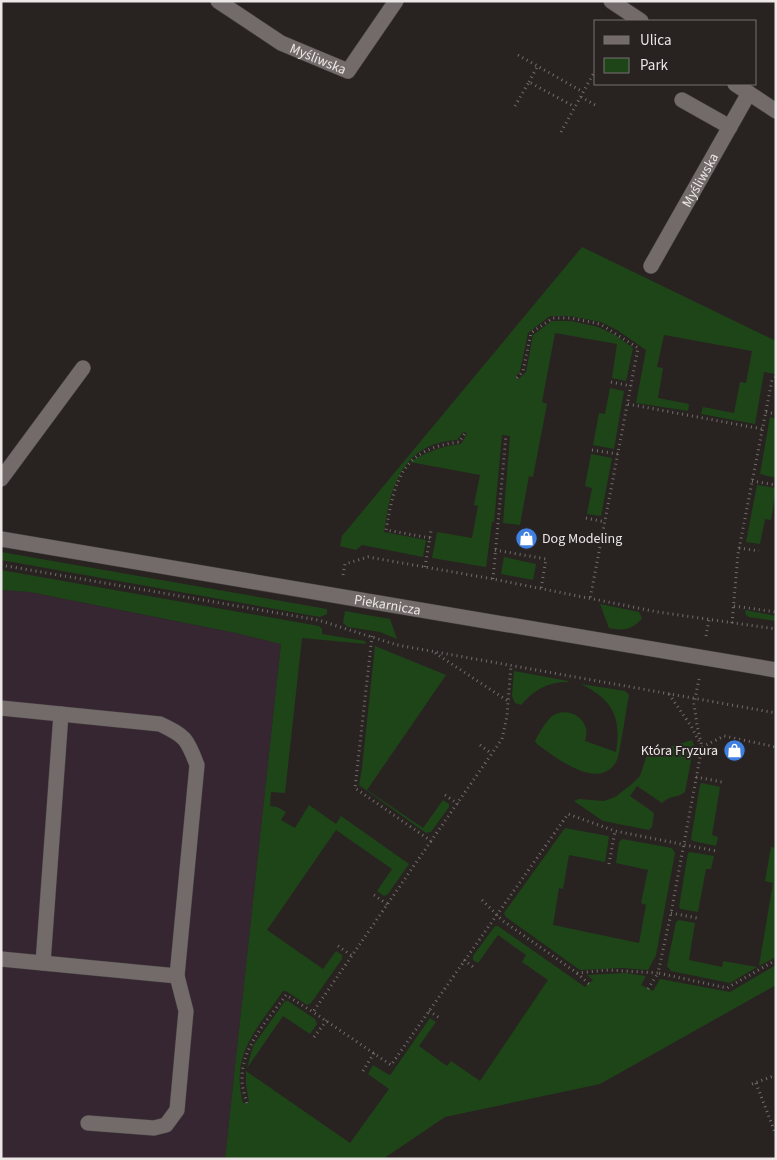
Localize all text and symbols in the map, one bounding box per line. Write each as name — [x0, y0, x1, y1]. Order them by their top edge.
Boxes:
legend — [594, 20, 757, 85]
text: Ulica — [640, 30, 671, 51]
street label: Myśliwska — [286, 39, 349, 80]
text: Park — [640, 55, 669, 76]
street label: Myśliwska — [677, 150, 724, 211]
shop icon: Dog Modeling — [514, 526, 538, 550]
place label: Dog Modeling — [542, 529, 622, 549]
street label: Piekarnicza — [353, 590, 422, 621]
shop icon: Która Fryzura — [722, 738, 746, 762]
place label: Która Fryzura — [641, 741, 718, 761]

